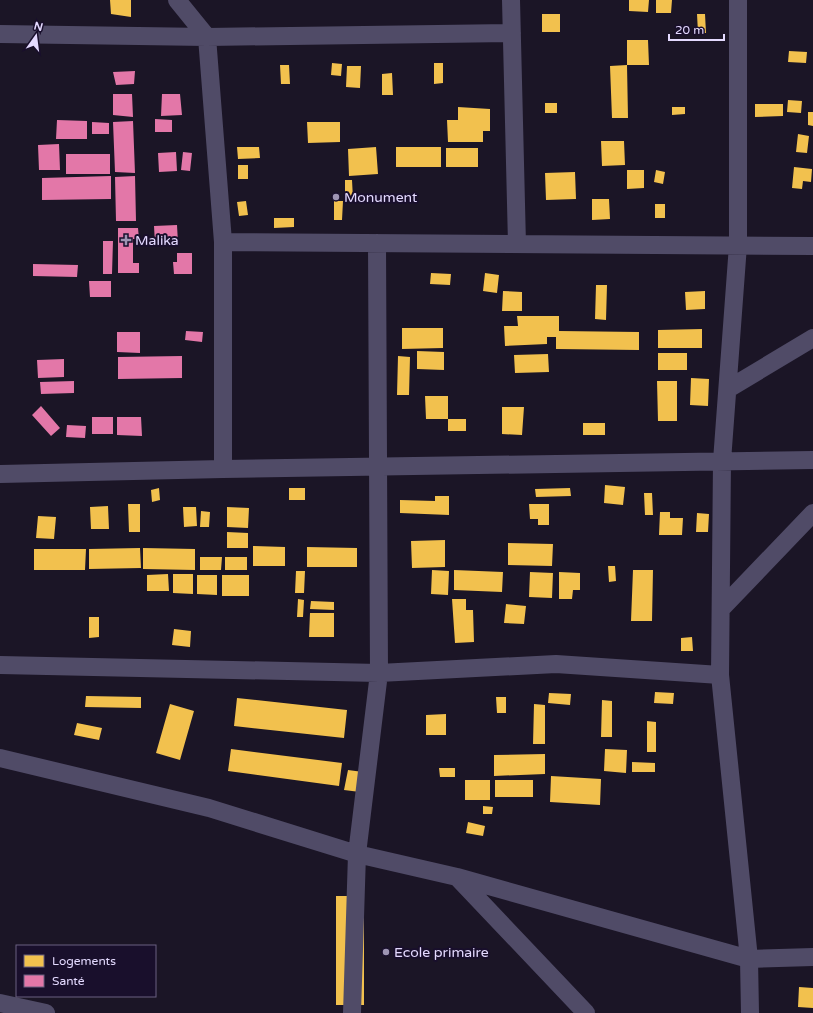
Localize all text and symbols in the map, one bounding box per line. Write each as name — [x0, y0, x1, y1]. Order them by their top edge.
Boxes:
north arrow — [16, 16, 56, 56]
scale bar — [669, 16, 724, 42]
text: N — [32, 19, 44, 34]
text: 20 m — [675, 23, 704, 37]
place label: Monument — [344, 189, 418, 206]
marker: Monument — [331, 192, 341, 202]
place label: Malika — [135, 232, 179, 249]
marker: Malika — [120, 234, 132, 246]
place label: Ecole primaire — [394, 944, 489, 961]
legend — [16, 945, 156, 997]
marker: Ecole primaire — [381, 947, 391, 957]
text: Logements — [52, 954, 116, 968]
text: Santé — [52, 974, 85, 988]

